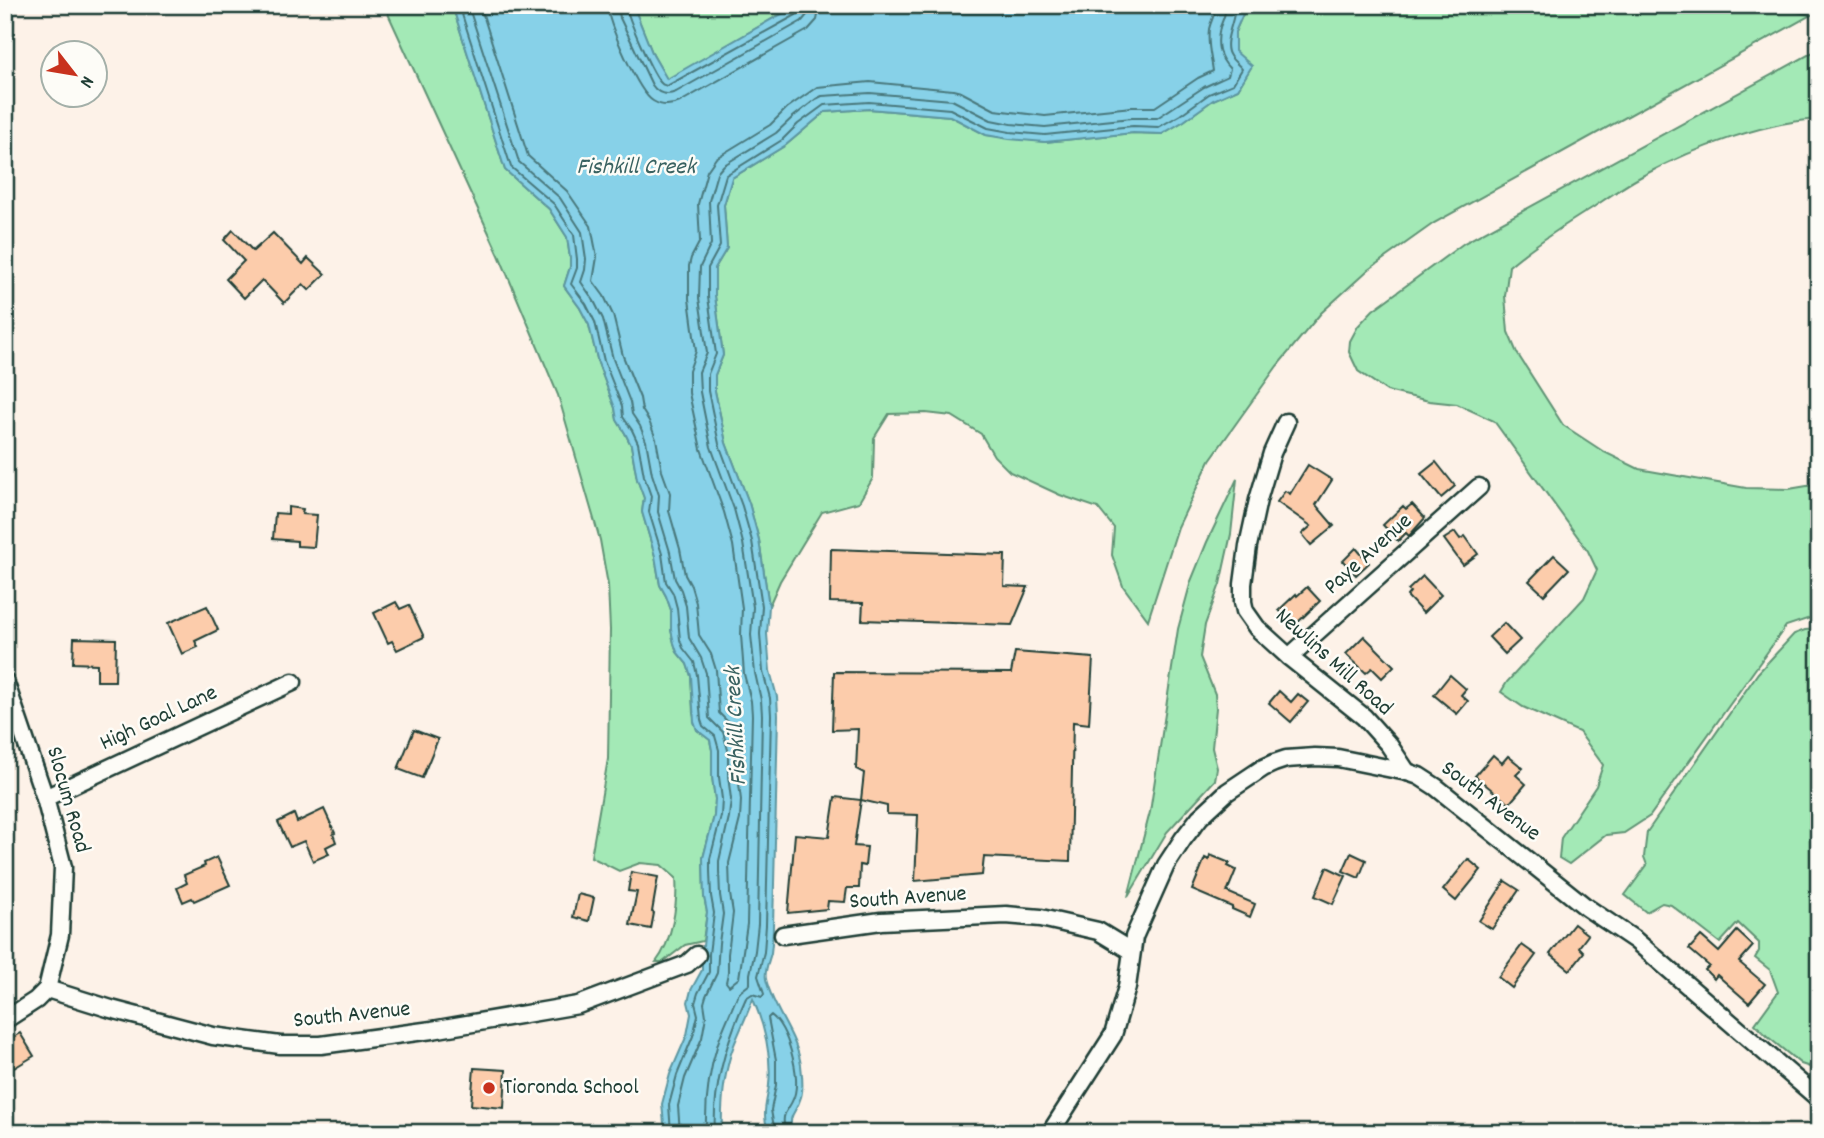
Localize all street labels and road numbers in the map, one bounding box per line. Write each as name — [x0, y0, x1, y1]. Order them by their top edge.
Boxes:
street label: Paye Avenue — [1318, 506, 1420, 604]
street label: Newlins Mill Road — [1267, 601, 1399, 725]
street label: High Goal Lane — [95, 677, 223, 761]
street label: Slocum Road — [36, 743, 98, 857]
street label: South Avenue — [1433, 753, 1547, 851]
street label: South Avenue — [848, 878, 968, 920]
street label: South Avenue — [292, 993, 412, 1039]

